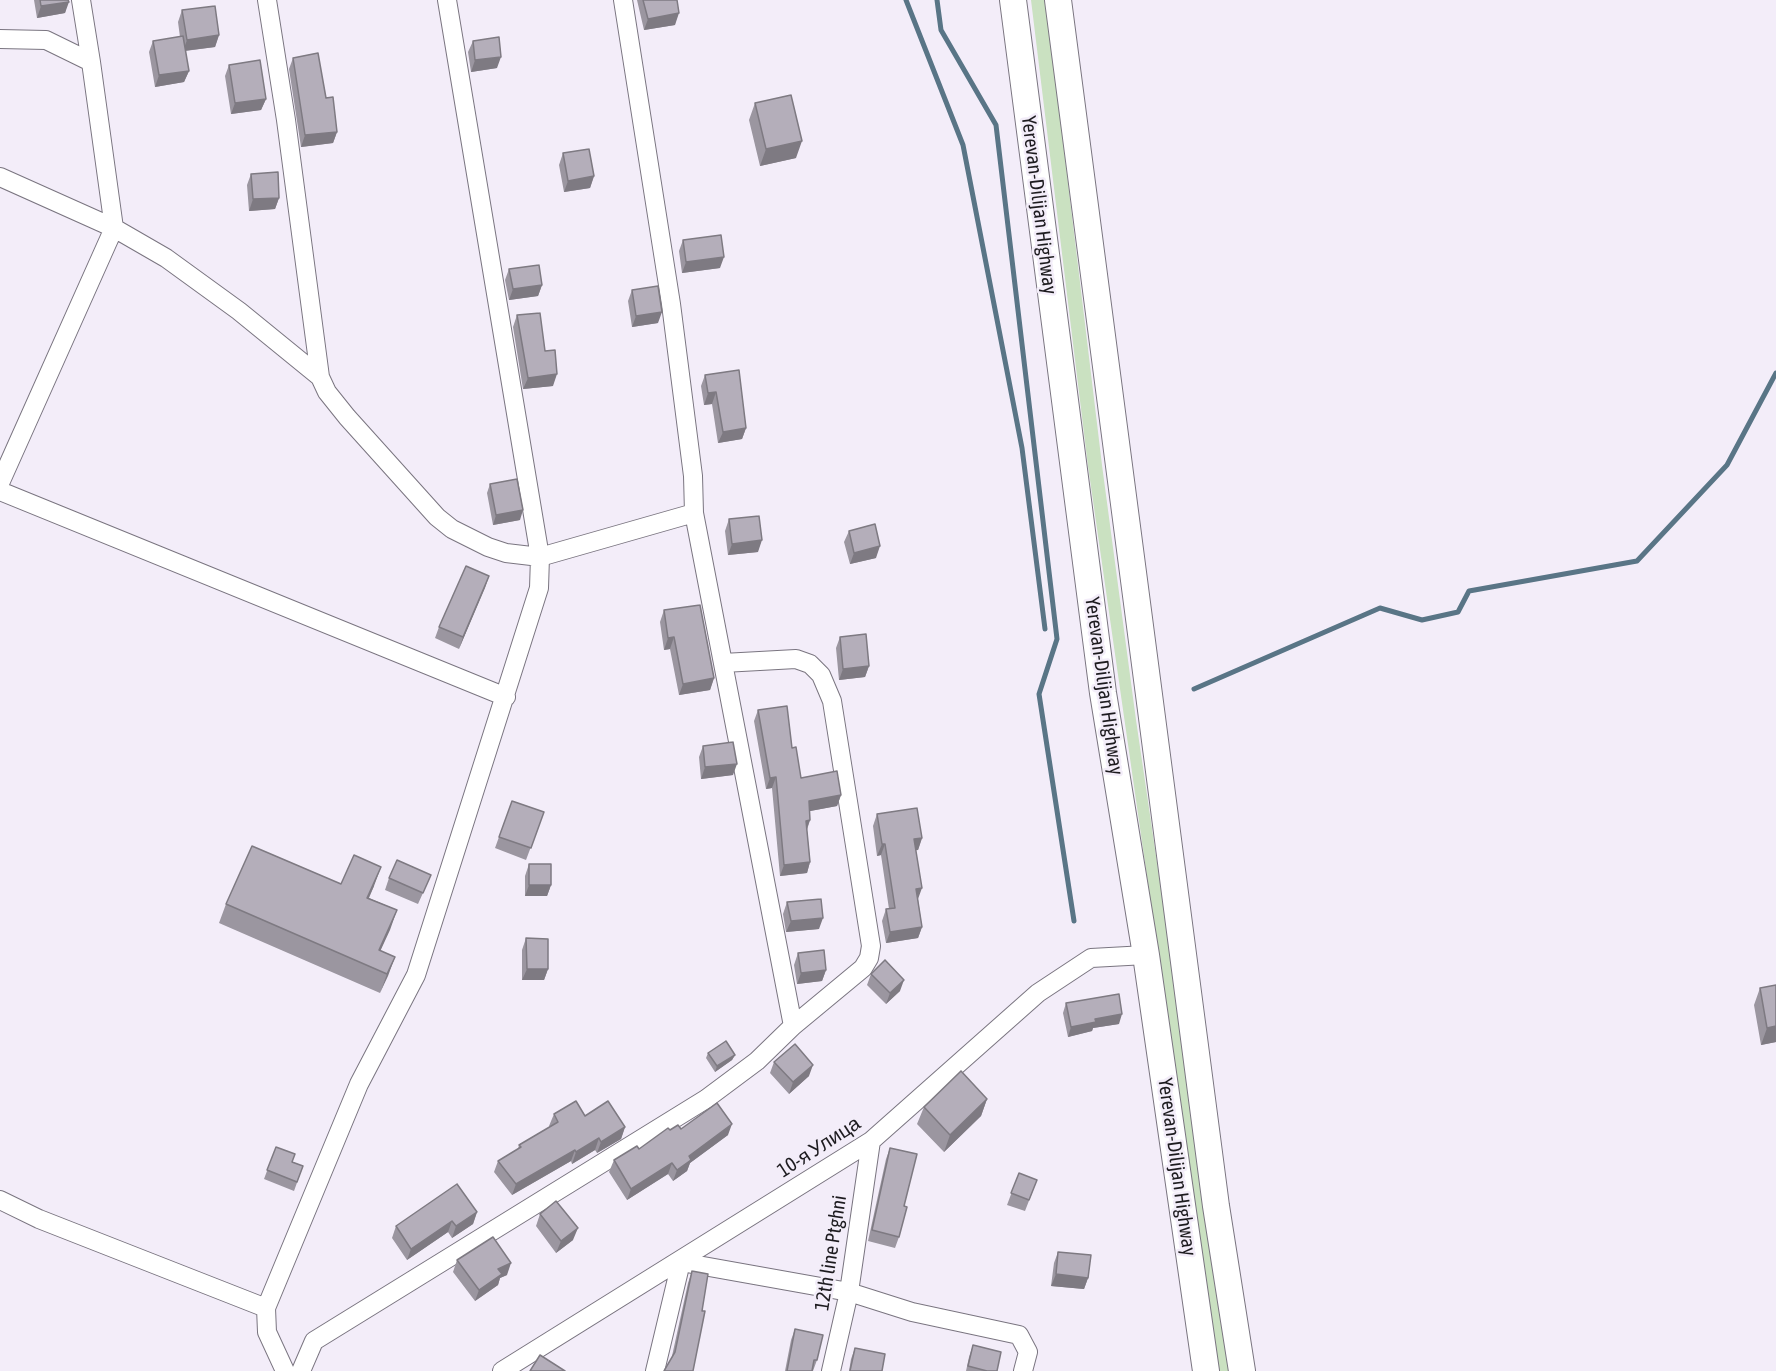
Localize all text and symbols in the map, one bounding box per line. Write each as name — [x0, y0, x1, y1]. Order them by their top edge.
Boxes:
street label: Yerevan-Dilijan Highway — [1016, 114, 1062, 296]
street label: Yerevan-Dilijan Highway — [1080, 595, 1128, 777]
street label: Yerevan-Dilijan Highway — [1153, 1076, 1201, 1258]
street label: 10-я Улица — [773, 1111, 865, 1183]
street label: 12th line Ptghni — [810, 1194, 852, 1312]

